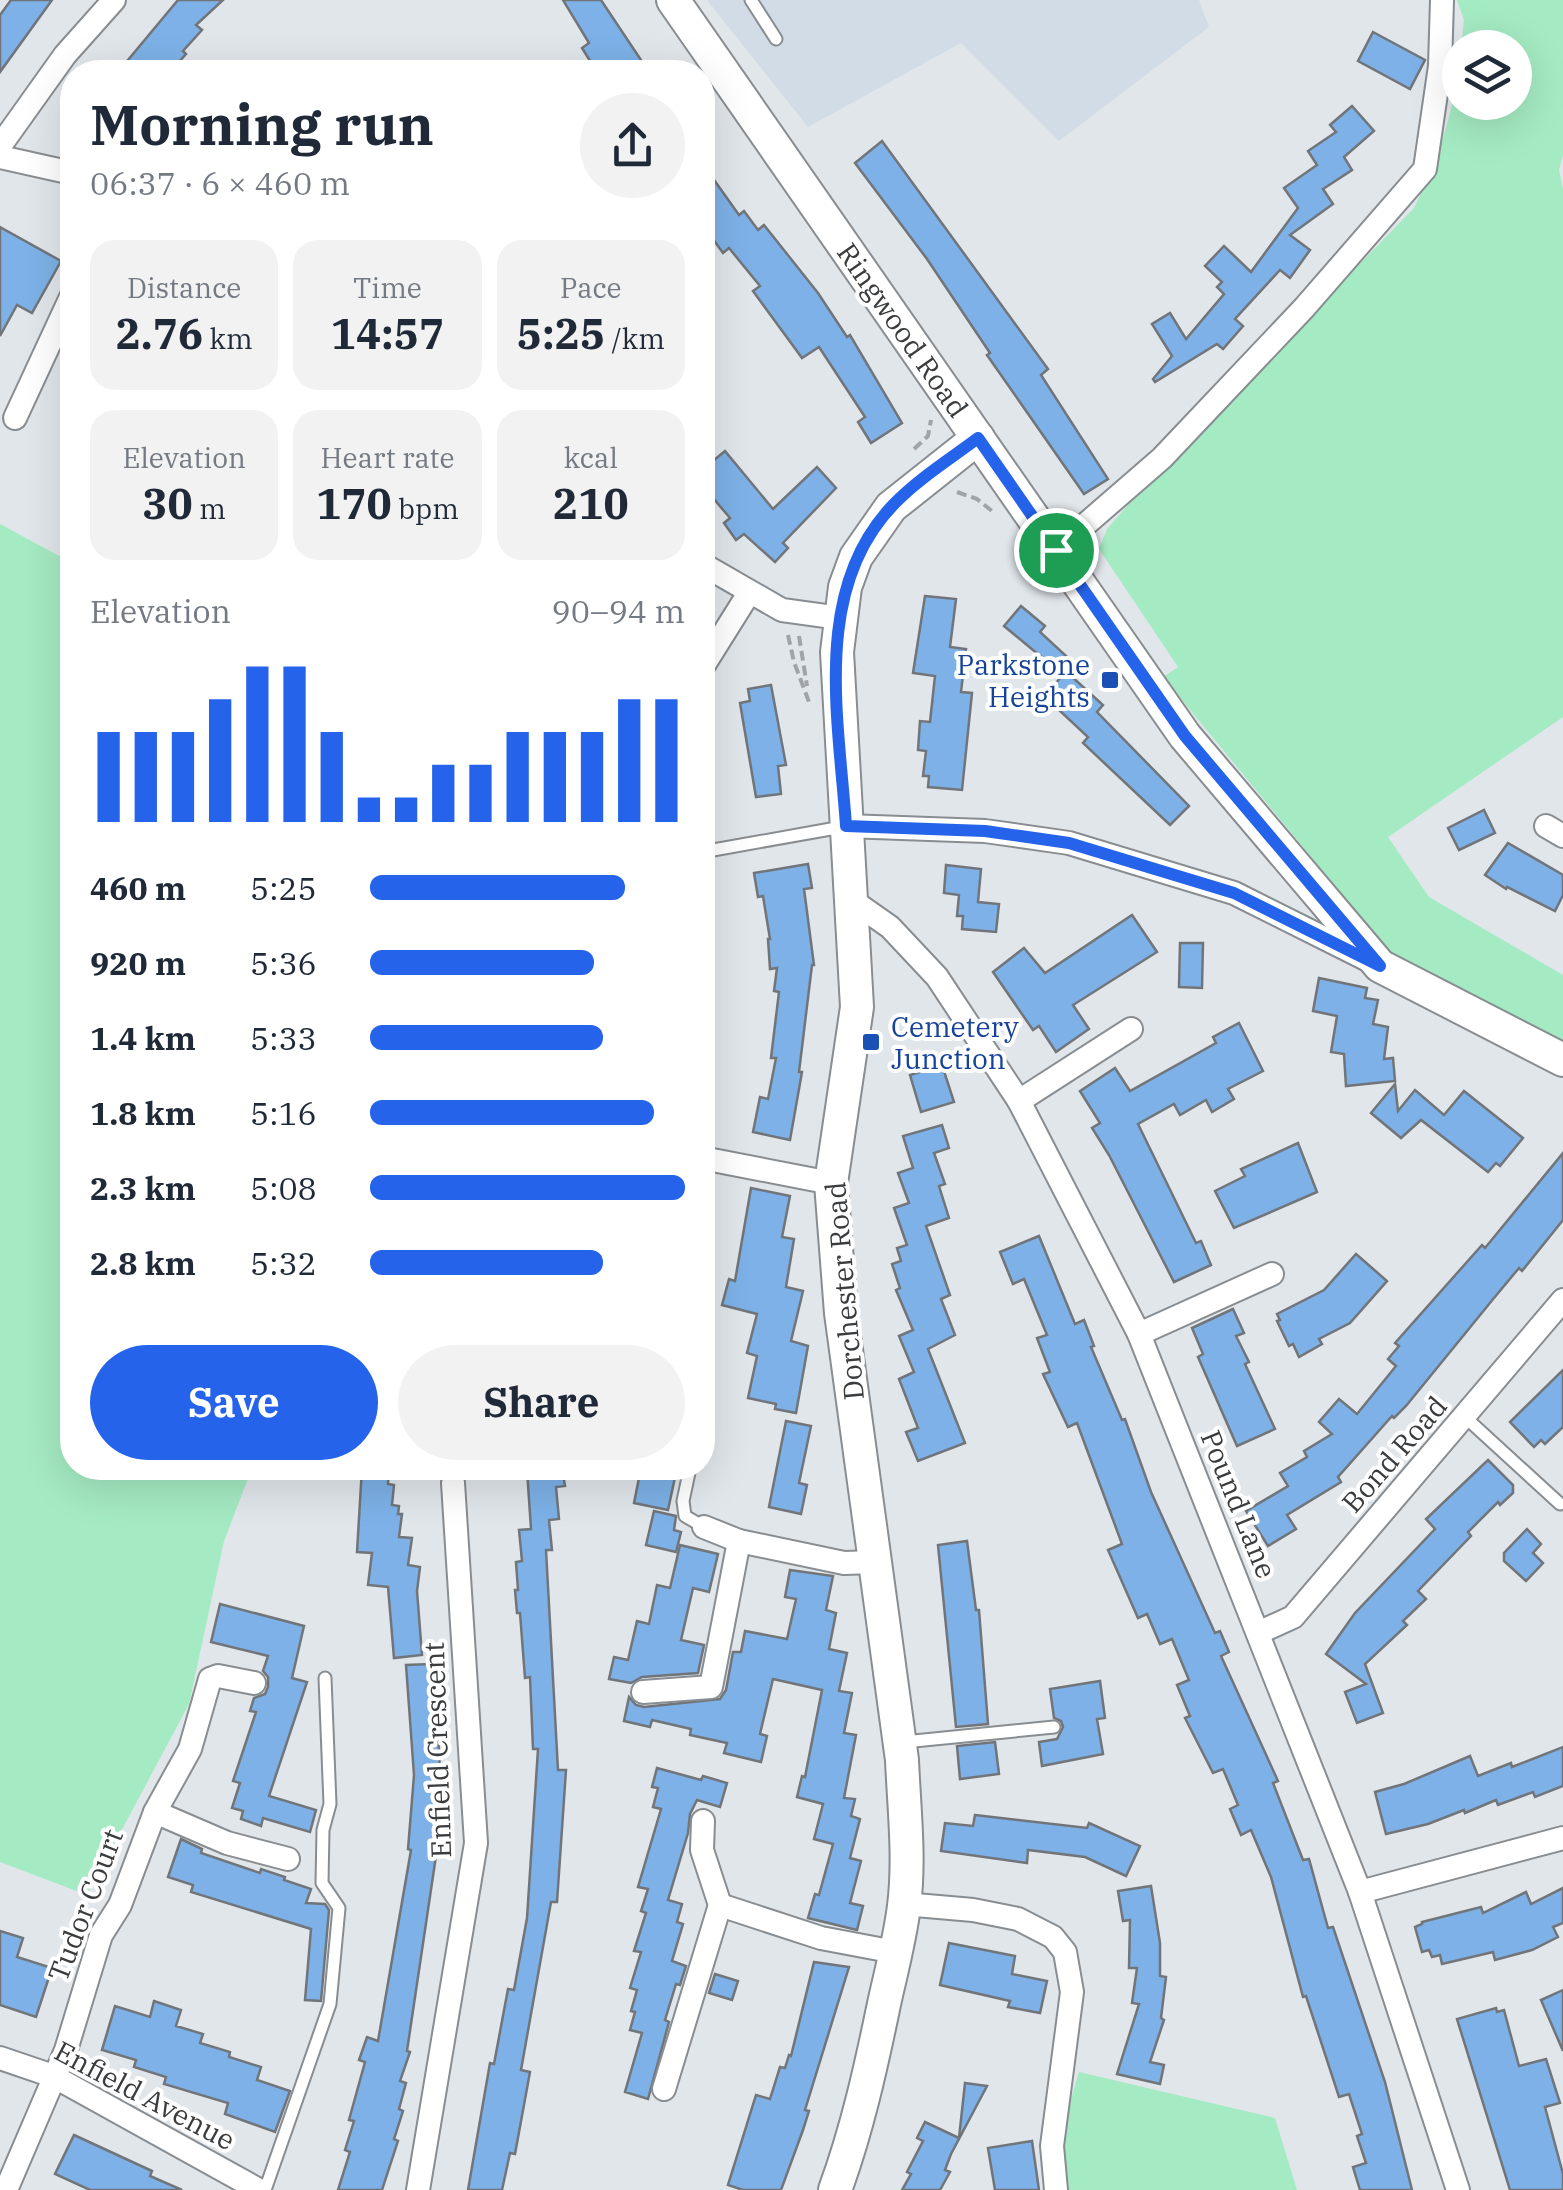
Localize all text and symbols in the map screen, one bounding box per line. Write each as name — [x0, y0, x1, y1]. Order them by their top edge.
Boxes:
map controls — [1442, 30, 1532, 120]
button: layers — [1442, 30, 1532, 120]
text: Morning run — [90, 89, 434, 160]
button: share — [580, 93, 685, 198]
text: 06:37 · 6 × 460 m — [90, 162, 350, 204]
street label: Ringwood Road — [829, 235, 977, 425]
text: Distance — [127, 269, 241, 306]
text: Time — [353, 269, 422, 306]
text: Pace — [560, 269, 622, 306]
text: 2.76 — [116, 306, 203, 361]
text: 14:57 — [331, 306, 444, 361]
text: 5:25 — [517, 306, 605, 361]
text: km — [203, 320, 253, 357]
text: /km — [605, 320, 665, 357]
text: Elevation — [122, 439, 246, 476]
text: Heart rate — [321, 439, 454, 476]
text: kcal — [564, 439, 618, 476]
text: 30 — [142, 476, 193, 531]
text: 170 — [316, 476, 392, 531]
text: 210 — [553, 476, 629, 531]
text: m — [193, 490, 226, 527]
text: bpm — [392, 490, 459, 527]
pin — [1014, 508, 1099, 593]
icon: arrive — [1029, 523, 1084, 578]
text: Elevation — [90, 590, 231, 632]
text: 90–94 m — [551, 590, 685, 632]
place label: Parkstone Heights — [957, 646, 1090, 715]
marker: Parkstone Heights — [1099, 669, 1121, 691]
text: 460 m — [90, 867, 186, 909]
text: 5:25 — [250, 867, 317, 909]
text: 920 m — [90, 942, 186, 984]
text: 5:36 — [250, 942, 317, 984]
place label: Cemetery Junction — [891, 1008, 1019, 1077]
text: 1.4 km — [90, 1017, 196, 1059]
text: 5:33 — [250, 1017, 317, 1059]
marker: Cemetery Junction — [860, 1031, 882, 1053]
text: 1.8 km — [90, 1092, 196, 1134]
text: 5:16 — [250, 1092, 317, 1134]
text: 2.3 km — [90, 1167, 196, 1209]
text: 5:08 — [250, 1167, 317, 1209]
street label: Dorchester Road — [816, 1180, 872, 1402]
text: 2.8 km — [90, 1242, 196, 1284]
text: 5:32 — [250, 1242, 317, 1284]
button: Save — [90, 1345, 378, 1460]
button: Share — [398, 1345, 685, 1460]
street label: Bond Road — [1333, 1388, 1455, 1520]
street label: Pound Lane — [1193, 1425, 1285, 1583]
street label: Enfield Crescent — [415, 1641, 459, 1859]
street label: Tudor Court — [39, 1823, 131, 1986]
street label: Enfield Avenue — [48, 2032, 242, 2158]

